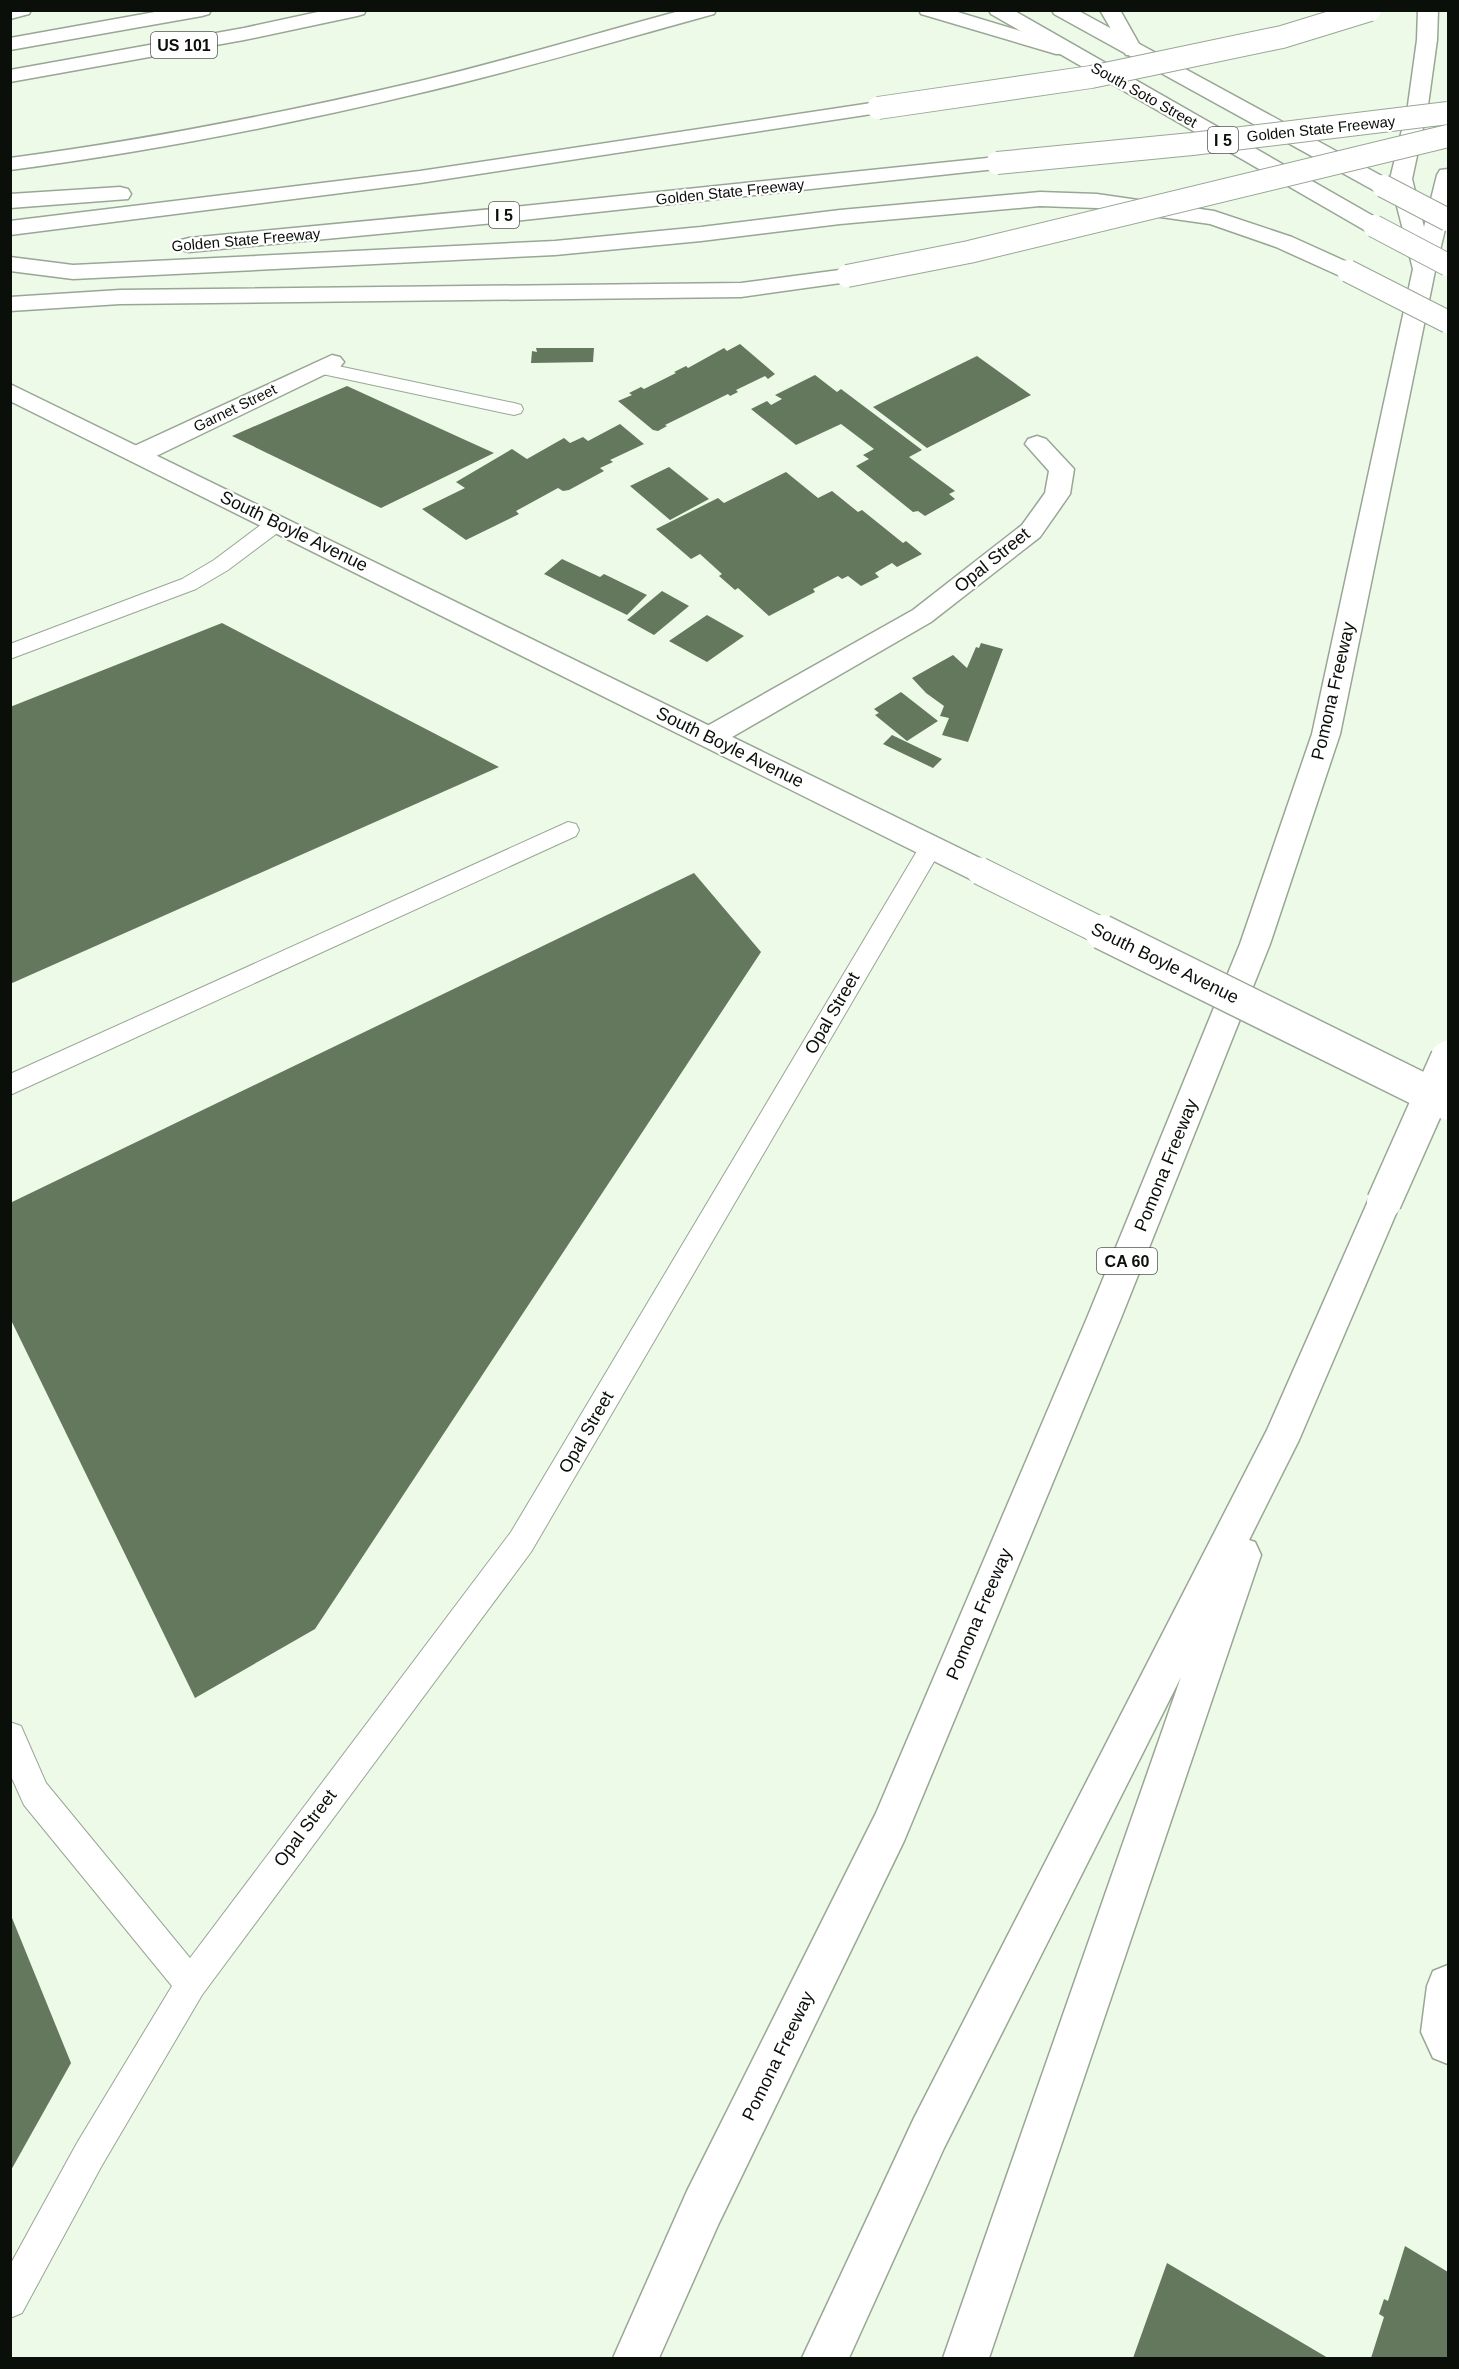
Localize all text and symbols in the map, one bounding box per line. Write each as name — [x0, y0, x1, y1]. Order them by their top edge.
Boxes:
road number: US 101 — [151, 32, 217, 58]
street label: South Soto Street — [1088, 58, 1201, 131]
street label: Golden State Freeway — [1246, 112, 1397, 145]
road number: I 5 — [1208, 127, 1238, 153]
street label: Golden State Freeway — [655, 175, 806, 208]
road number: I 5 — [489, 202, 519, 228]
street label: Golden State Freeway — [171, 224, 322, 254]
street label: Garnet Street — [191, 380, 280, 435]
street label: South Boyle Avenue — [217, 487, 371, 575]
street label: Opal Street — [950, 524, 1034, 596]
street label: Pomona Freeway — [1307, 620, 1359, 762]
street label: South Boyle Avenue — [653, 703, 807, 791]
street label: South Boyle Avenue — [1088, 919, 1242, 1007]
street label: Opal Street — [801, 969, 863, 1057]
street label: Pomona Freeway — [1130, 1096, 1202, 1234]
road number: CA 60 — [1097, 1248, 1157, 1274]
street label: Opal Street — [555, 1388, 617, 1476]
street label: Pomona Freeway — [942, 1545, 1016, 1683]
street label: Opal Street — [270, 1786, 340, 1870]
street label: Pomona Freeway — [738, 1988, 818, 2124]

